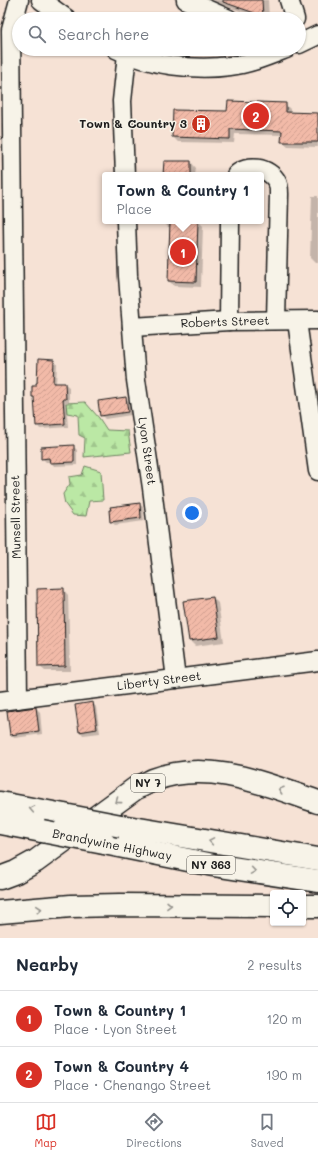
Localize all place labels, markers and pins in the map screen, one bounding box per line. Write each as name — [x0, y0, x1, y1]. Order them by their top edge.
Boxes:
pin: 2 — [243, 101, 269, 131]
building icon: Town & Country 3 — [190, 113, 212, 135]
place label: Town & Country 3 — [79, 115, 187, 131]
pin: 1 — [170, 237, 196, 267]

